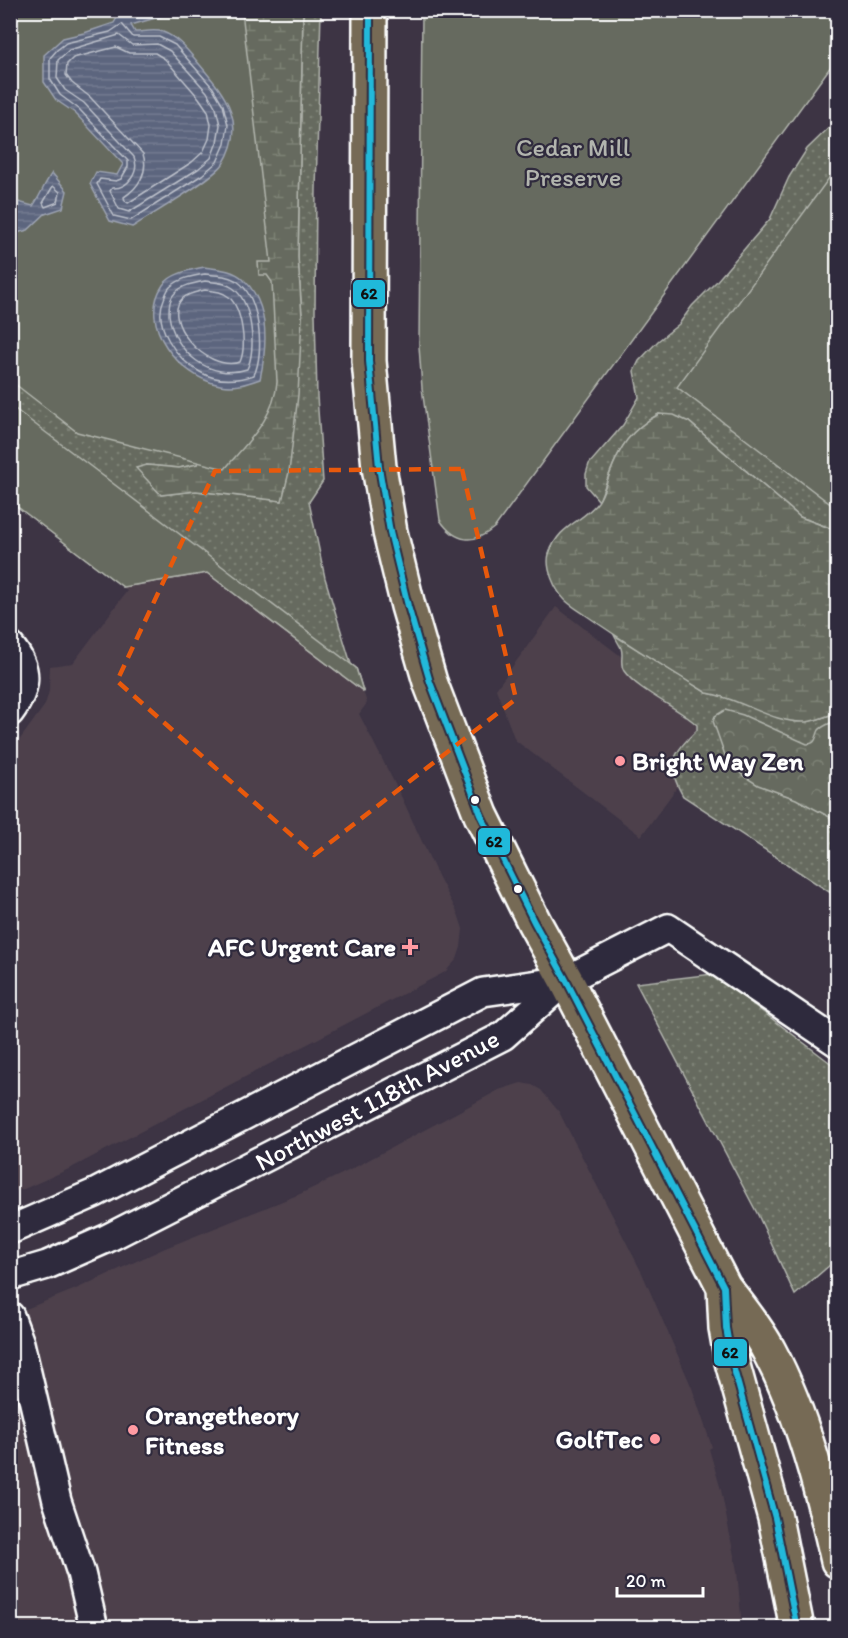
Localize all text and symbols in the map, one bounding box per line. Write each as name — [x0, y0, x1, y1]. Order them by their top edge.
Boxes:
park label: Cedar Mill Preserve — [516, 131, 630, 193]
line badge: 62 — [352, 279, 386, 308]
text: 62 — [361, 284, 378, 303]
place label: Bright Way Zen — [632, 745, 804, 777]
marker: Bright Way Zen — [613, 754, 627, 768]
unlabelled marker — [469, 794, 481, 806]
line badge: 62 — [477, 827, 511, 856]
text: 62 — [486, 832, 503, 851]
unlabelled marker — [512, 883, 524, 895]
place label: AFC Urgent Care — [207, 931, 396, 963]
marker: AFC Urgent Care — [401, 938, 419, 956]
street label: Northwest 118th Avenue — [250, 1022, 504, 1178]
line badge: 62 — [713, 1338, 748, 1367]
text: 62 — [722, 1343, 739, 1362]
place label: Orangetheory Fitness — [145, 1399, 299, 1461]
marker: Orangetheory Fitness — [126, 1423, 140, 1437]
place label: GolfTec — [555, 1423, 643, 1455]
marker: GolfTec — [648, 1432, 662, 1446]
scale bar — [617, 1560, 702, 1598]
text: 20 m — [626, 1570, 666, 1592]

